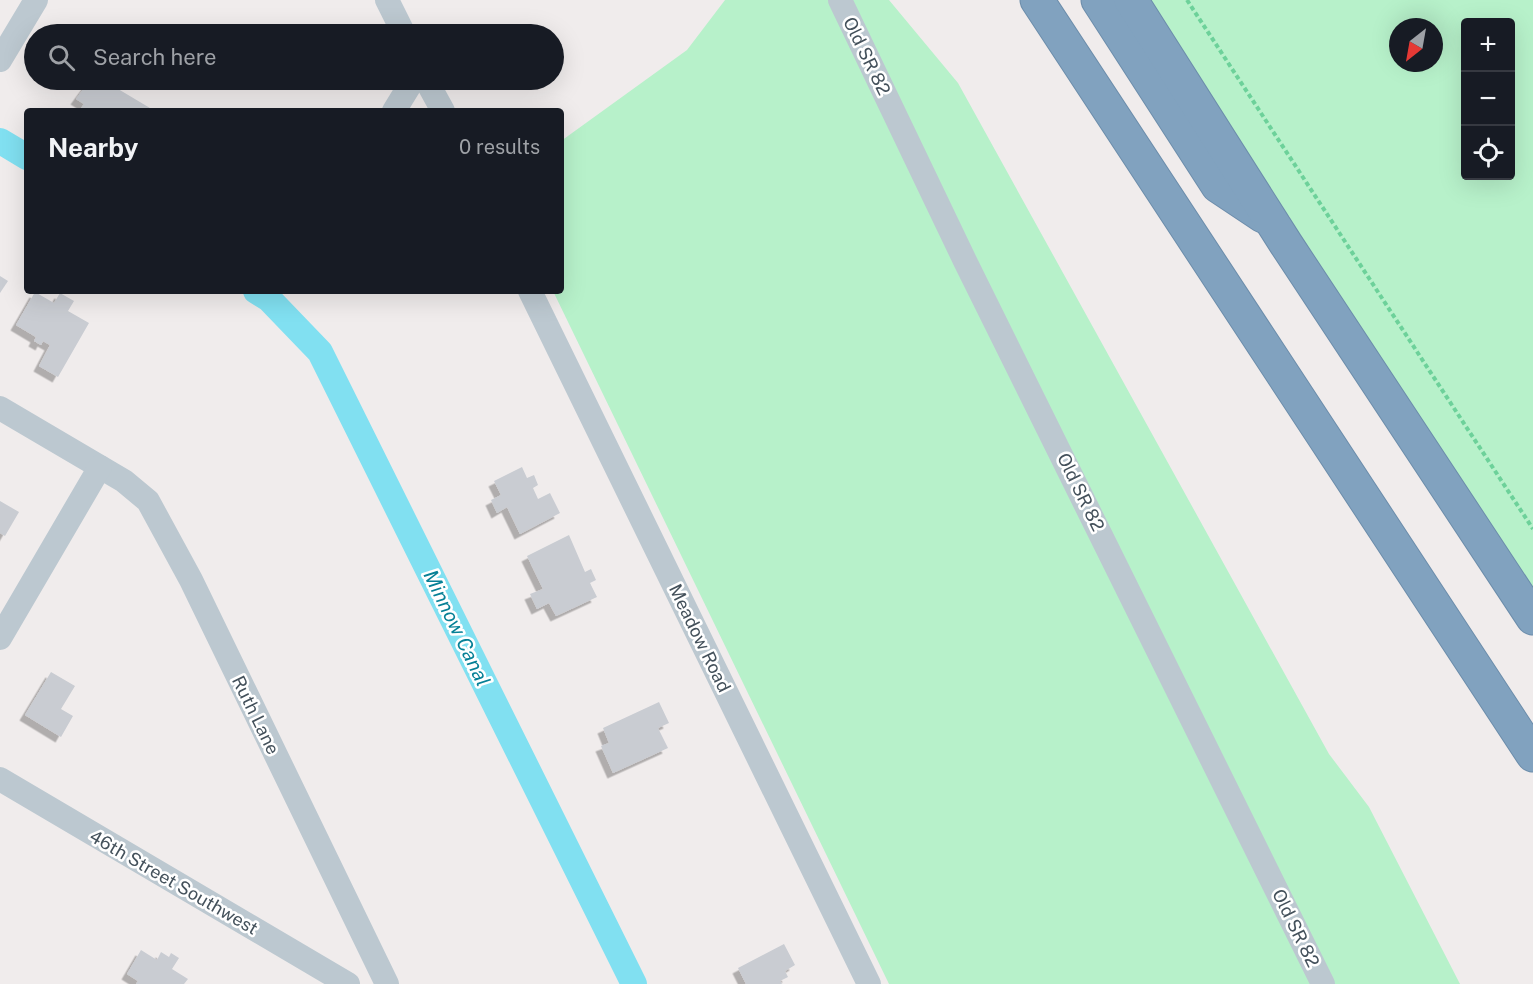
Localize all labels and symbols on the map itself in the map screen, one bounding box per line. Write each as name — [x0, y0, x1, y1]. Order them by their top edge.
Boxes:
street label: Old SR 82 — [839, 14, 895, 98]
north arrow — [1389, 18, 1443, 72]
street label: Old SR 82 — [1053, 450, 1109, 534]
water label: Minnow Canal — [419, 566, 495, 690]
street label: Meadow Road — [665, 581, 735, 695]
street label: Ruth Lane — [228, 672, 284, 758]
street label: 46th Street Southwest — [86, 825, 262, 939]
street label: Old SR 82 — [1268, 886, 1324, 970]

